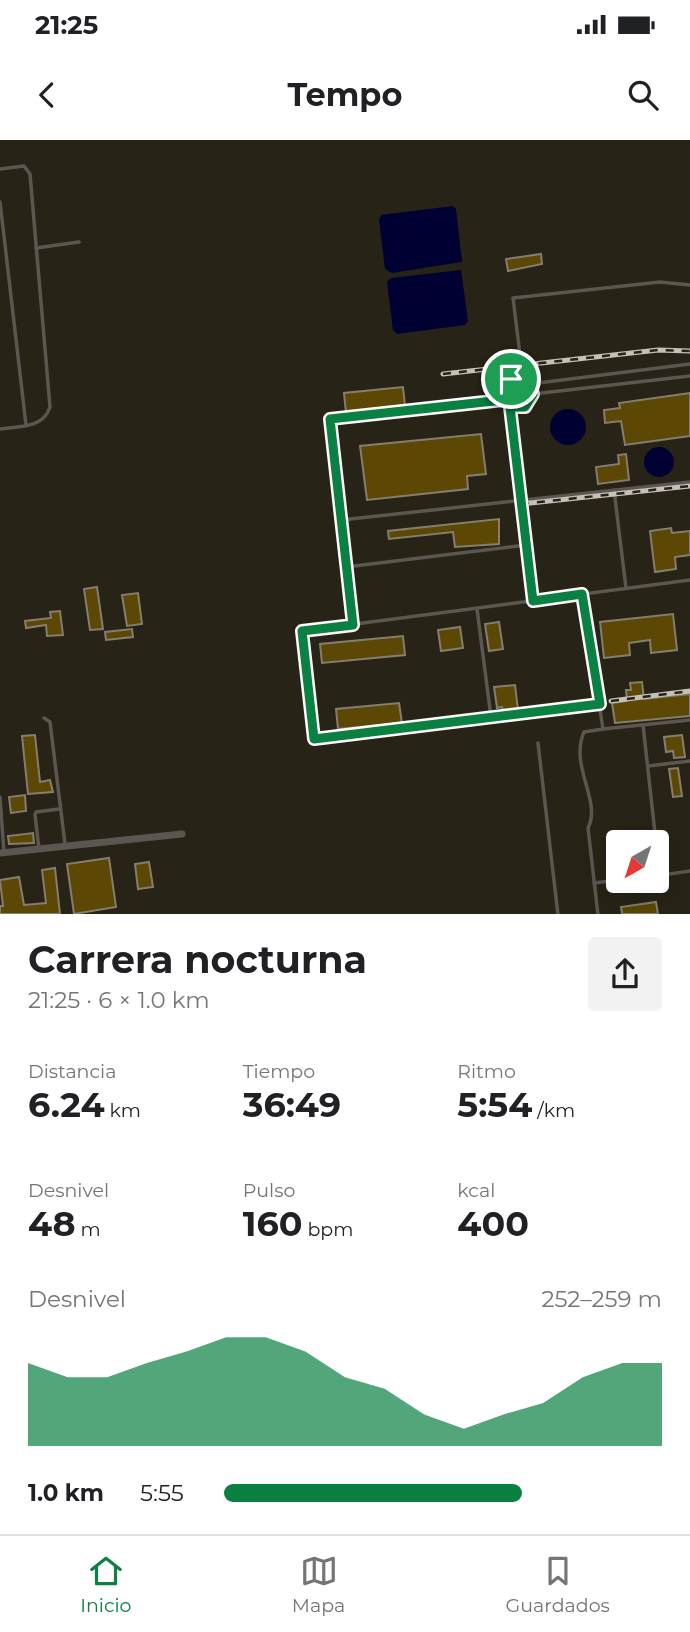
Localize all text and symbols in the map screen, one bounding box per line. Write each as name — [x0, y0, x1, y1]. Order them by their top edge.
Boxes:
text: 21:25 — [35, 9, 98, 41]
text: Tempo — [288, 75, 402, 114]
icon: back — [28, 76, 66, 114]
icon: search — [624, 76, 662, 114]
pin — [481, 349, 541, 409]
icon: arrive — [492, 360, 530, 398]
north arrow — [606, 830, 668, 892]
map controls — [606, 830, 669, 893]
text: Carrera nocturna — [28, 936, 367, 983]
button: share — [588, 937, 662, 1011]
text: 21:25 · 6 × 1.0 km — [28, 986, 210, 1014]
text: Distancia — [28, 1060, 116, 1083]
text: Tiempo — [243, 1060, 315, 1083]
text: Ritmo — [457, 1060, 516, 1083]
text: 6.24 — [28, 1083, 105, 1126]
text: 36:49 — [243, 1083, 341, 1126]
text: 5:54 — [457, 1083, 532, 1126]
text: km — [105, 1099, 141, 1122]
text: /km — [532, 1099, 575, 1122]
text: Desnivel — [28, 1179, 109, 1202]
text: Pulso — [243, 1179, 295, 1202]
text: kcal — [457, 1179, 495, 1202]
text: 48 — [28, 1202, 76, 1245]
text: 160 — [243, 1202, 302, 1245]
text: 400 — [457, 1202, 529, 1245]
text: m — [76, 1218, 101, 1241]
text: bpm — [302, 1218, 353, 1241]
text: Desnivel — [28, 1285, 126, 1313]
text: 252–259 m — [541, 1285, 662, 1313]
text: 1.0 km — [28, 1479, 104, 1507]
text: 5:55 — [140, 1479, 184, 1507]
tab: Inicio — [80, 1552, 131, 1617]
tab: Mapa — [292, 1552, 345, 1617]
tab: Guardados — [506, 1552, 610, 1617]

